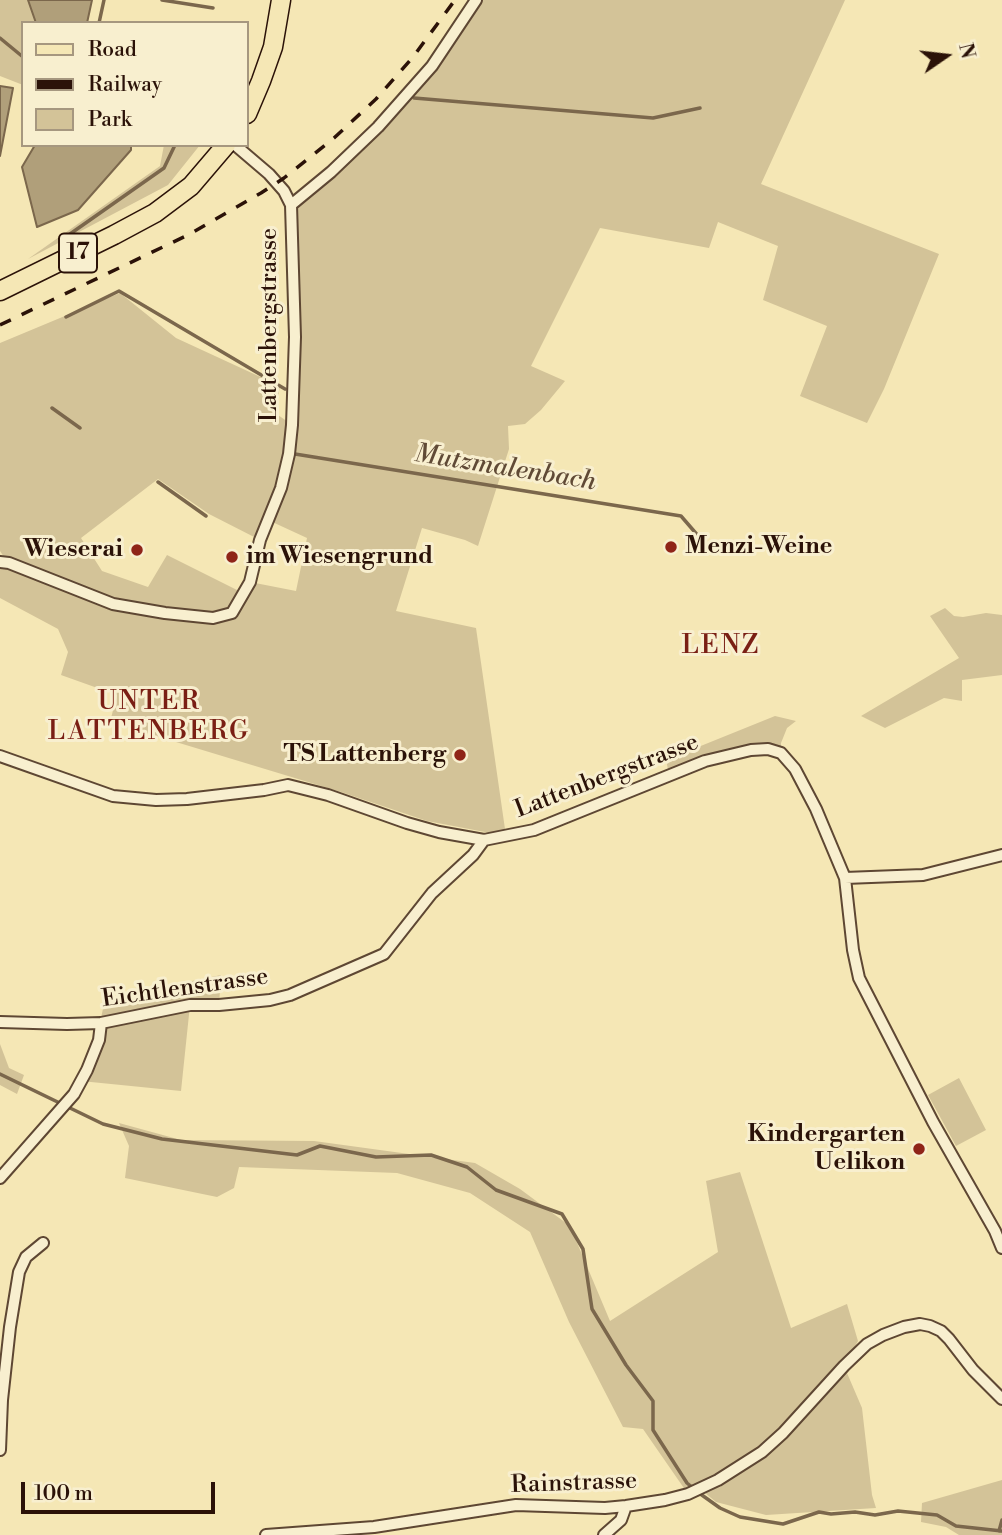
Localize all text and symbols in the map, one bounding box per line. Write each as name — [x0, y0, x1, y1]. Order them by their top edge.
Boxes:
legend — [21, 21, 248, 147]
north arrow — [911, 21, 981, 91]
text: Road — [88, 37, 137, 63]
text: N — [953, 41, 980, 61]
text: Railway — [88, 72, 162, 98]
text: Park — [88, 107, 132, 133]
street label: Lattenbergstrasse — [256, 228, 284, 422]
road number: 17 — [59, 234, 97, 272]
water label: Mutzmalenbach — [412, 439, 598, 499]
place label: Menzi-Weine — [685, 533, 833, 561]
place label: Wieserai — [23, 536, 123, 564]
marker: Menzi-Weine — [663, 539, 679, 555]
marker: Wieserai — [129, 542, 145, 558]
place label: im Wiesengrund — [246, 543, 433, 571]
marker: im Wiesengrund — [224, 549, 240, 565]
district label: LENZ — [682, 631, 760, 663]
district label: UNTER LATTENBERG — [49, 687, 249, 748]
street label: Lattenbergstrasse — [511, 729, 703, 825]
place label: TS Lattenberg — [283, 741, 446, 769]
marker: TS Lattenberg — [452, 747, 468, 763]
street label: Eichtlenstrasse — [100, 963, 270, 1015]
place label: Kindergarten Uelikon — [747, 1121, 905, 1177]
marker: Kindergarten Uelikon — [911, 1141, 927, 1157]
street label: Rainstrasse — [510, 1467, 638, 1501]
scale bar — [24, 1468, 219, 1512]
text: 100 m — [34, 1481, 93, 1507]

